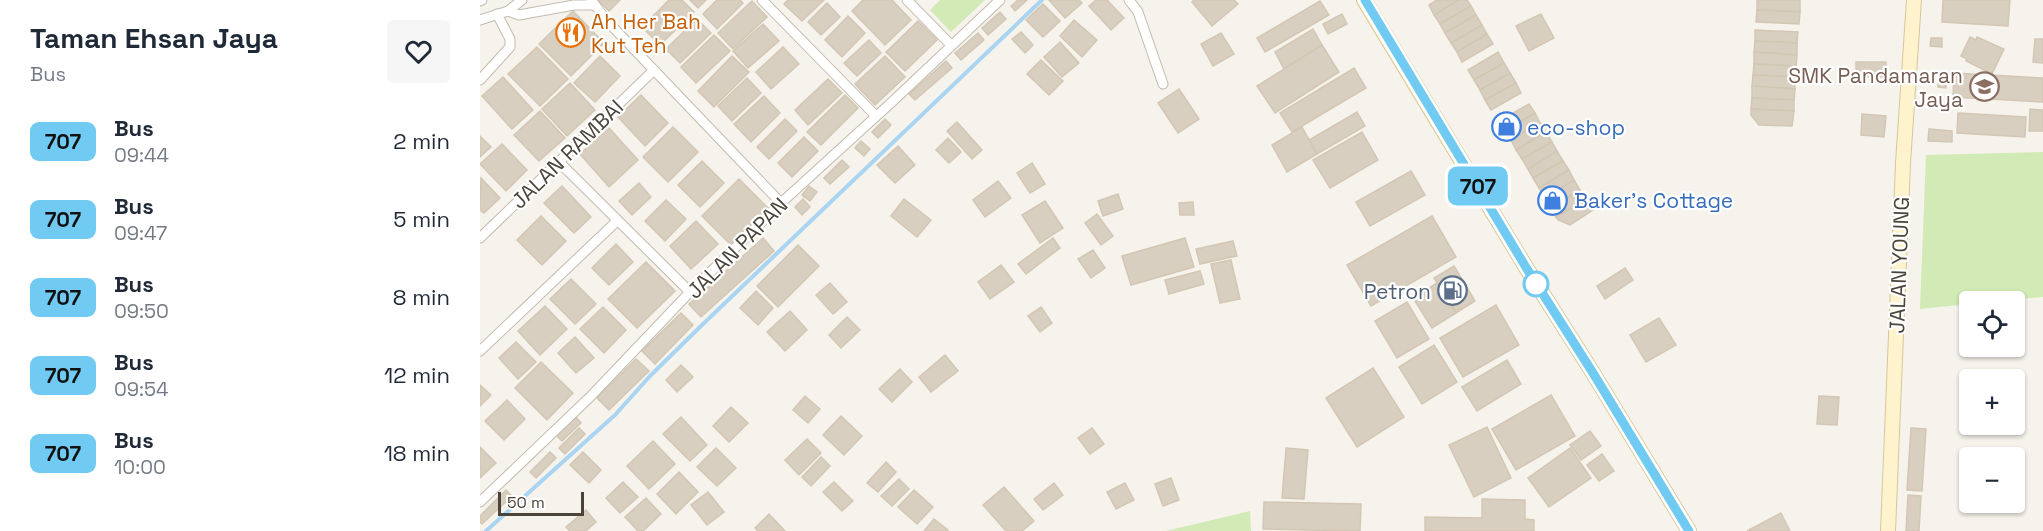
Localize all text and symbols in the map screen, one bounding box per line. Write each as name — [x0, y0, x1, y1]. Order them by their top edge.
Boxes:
place label: Ah Her Bah Kut Teh — [591, 8, 701, 59]
restaurant icon: Ah Her Bah Kut Teh — [554, 17, 586, 49]
text: Taman Ehsan Jaya — [30, 20, 278, 56]
button: heart — [387, 20, 450, 83]
text: Bus — [30, 61, 66, 87]
place label: SMK Pandamaran Jaya — [1788, 62, 1963, 113]
school or university icon: SMK Pandamaran Jaya — [1968, 71, 2000, 103]
street label: JALAN RAMBAI — [505, 94, 629, 214]
shop icon: eco-shop — [1490, 111, 1522, 143]
text: Bus — [114, 114, 154, 142]
place label: eco-shop — [1527, 114, 1625, 141]
text: 2 min — [393, 127, 450, 155]
text: 707 — [45, 128, 81, 155]
text: 09:44 — [114, 142, 169, 168]
line badge: 707 — [1444, 166, 1512, 206]
text: 707 — [1460, 173, 1496, 200]
shop icon: Baker's Cottage — [1537, 184, 1569, 216]
place label: Baker's Cottage — [1574, 187, 1733, 214]
text: Bus — [114, 192, 154, 220]
street label: JALAN PAPAN — [681, 192, 793, 304]
street label: JALAN YOUNG — [1883, 196, 1915, 334]
text: 5 min — [393, 205, 450, 233]
text: 707 — [45, 206, 81, 233]
text: 09:47 — [114, 220, 167, 246]
text: Bus — [114, 270, 154, 298]
unlabelled marker — [1523, 271, 1549, 297]
fuel station icon: Petron — [1436, 275, 1468, 307]
place label: Petron — [1364, 278, 1431, 305]
text: 8 min — [393, 283, 450, 311]
text: 707 — [45, 284, 81, 311]
map controls — [1959, 291, 2025, 513]
button: locate — [1959, 291, 2025, 357]
text: 09:50 — [114, 298, 169, 324]
text: Bus — [114, 348, 154, 376]
text: 12 min — [384, 361, 450, 389]
text: 707 — [45, 362, 81, 389]
button: + — [1959, 369, 2025, 435]
text: 09:54 — [114, 376, 169, 402]
text: Bus — [114, 426, 154, 454]
text: 18 min — [384, 439, 450, 467]
text: 707 — [45, 440, 81, 467]
button: − — [1959, 447, 2025, 513]
text: 10:00 — [114, 454, 166, 480]
scale bar — [498, 489, 584, 516]
text: 50 m — [507, 492, 545, 513]

